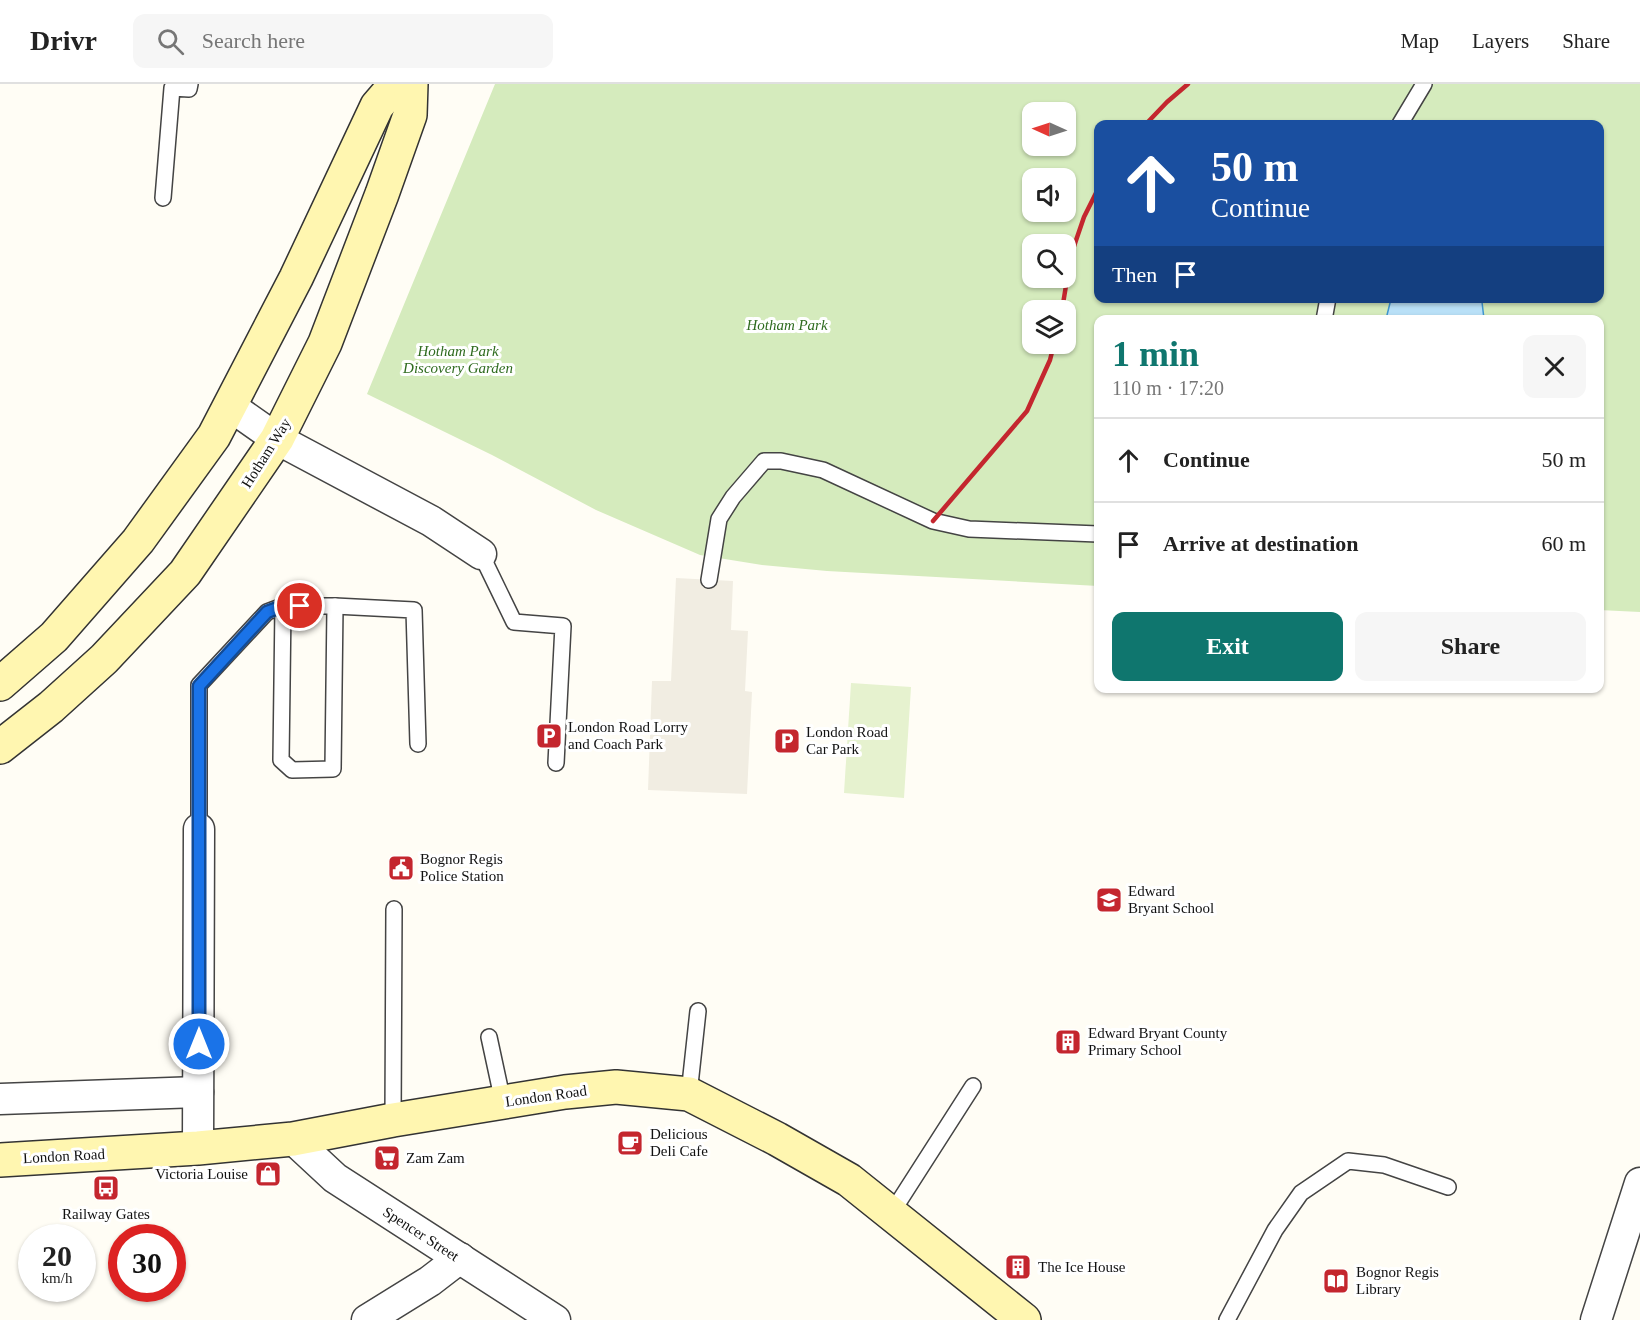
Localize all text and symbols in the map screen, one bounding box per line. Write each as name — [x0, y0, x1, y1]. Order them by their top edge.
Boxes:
search box — [133, 14, 553, 68]
text: Drivr — [30, 25, 97, 56]
icon: search — [154, 25, 187, 58]
text: Search here — [202, 28, 305, 53]
text: Map — [1401, 29, 1439, 53]
text: Layers — [1472, 29, 1529, 53]
text: Share — [1562, 29, 1610, 53]
north arrow — [1022, 102, 1076, 156]
map controls — [1022, 102, 1076, 354]
icon: ahead — [1112, 144, 1190, 222]
text: 50 m — [1211, 144, 1299, 190]
button: sound — [1022, 168, 1076, 222]
text: Continue — [1211, 193, 1310, 223]
button: search — [1022, 234, 1076, 288]
icon: arrive — [1169, 258, 1202, 291]
text: Then — [1112, 262, 1157, 287]
button: layers — [1022, 300, 1076, 354]
park label: Hotham Park — [745, 317, 828, 333]
text: 1 min — [1112, 334, 1199, 374]
button: close — [1523, 335, 1586, 398]
park label: Hotham Park Discovery Garden — [402, 343, 513, 376]
text: 110 m · 17:20 — [1112, 377, 1224, 399]
street label: Hotham Way — [238, 415, 294, 491]
icon: ahead — [1112, 444, 1145, 477]
text: Continue — [1163, 447, 1250, 472]
text: 50 m — [1541, 447, 1586, 472]
icon: arrive — [1112, 528, 1145, 561]
text: Arrive at destination — [1163, 531, 1359, 556]
text: 60 m — [1541, 531, 1586, 556]
pin — [274, 580, 325, 631]
icon: arrive — [283, 589, 316, 622]
button: Exit — [1112, 612, 1343, 681]
button: Share — [1355, 612, 1586, 681]
place label: London Road Lorry and Coach Park — [568, 719, 688, 752]
parking icon: London Road Lorry and Coach Park — [534, 721, 564, 751]
place label: London Road Car Park — [806, 724, 889, 757]
parking icon: London Road Car Park — [772, 726, 802, 756]
place label: Bognor Regis Police Station — [420, 851, 504, 884]
public building icon: Bognor Regis Police Station — [386, 853, 416, 883]
place label: Edward Bryant School — [1128, 883, 1214, 916]
school or university icon: Edward Bryant School — [1094, 885, 1124, 915]
position arrow — [167, 1012, 231, 1076]
place label: Edward Bryant County Primary School — [1088, 1025, 1228, 1058]
building icon: Edward Bryant County Primary School — [1053, 1027, 1083, 1057]
street label: London Road — [504, 1082, 588, 1110]
place label: Delicious Deli Cafe — [650, 1126, 708, 1159]
cafe icon: Delicious Deli Cafe — [615, 1128, 645, 1158]
supermarket icon: Zam Zam — [372, 1143, 402, 1173]
street label: London Road — [23, 1146, 106, 1166]
place label: Zam Zam — [406, 1150, 465, 1166]
shop icon: Victoria Louise — [253, 1159, 283, 1189]
place label: Victoria Louise — [155, 1166, 248, 1182]
bus stop icon: Railway Gates — [91, 1173, 121, 1203]
street label: Spencer Street — [380, 1204, 463, 1265]
place label: Railway Gates — [62, 1206, 150, 1222]
speed limit sign: 30 — [108, 1224, 186, 1302]
text: 20 — [42, 1239, 72, 1272]
building icon: The Ice House — [1003, 1252, 1033, 1282]
place label: The Ice House — [1038, 1259, 1126, 1275]
place label: Bognor Regis Library — [1356, 1264, 1439, 1297]
library icon: Bognor Regis Library — [1321, 1266, 1351, 1296]
text: km/h — [42, 1270, 72, 1286]

